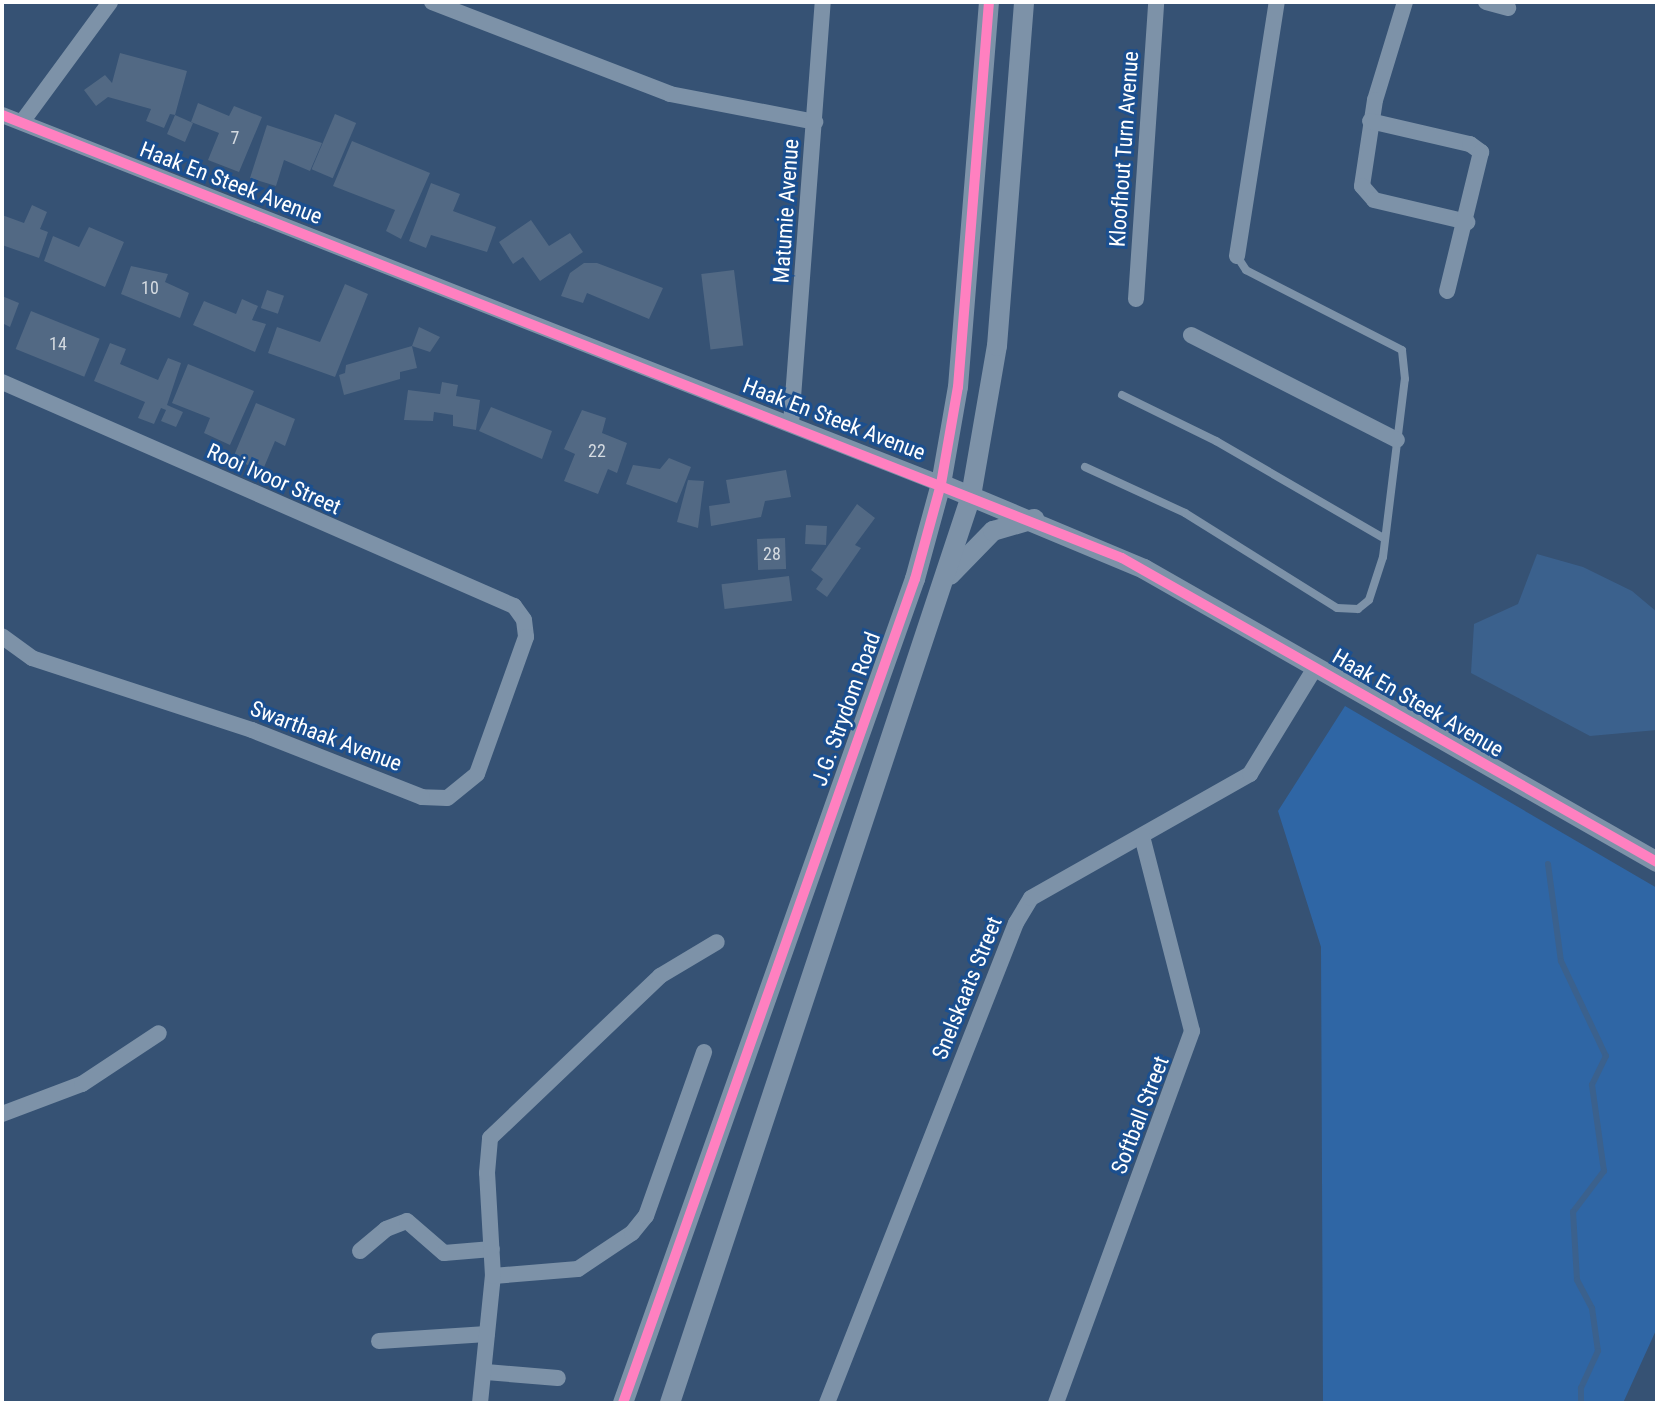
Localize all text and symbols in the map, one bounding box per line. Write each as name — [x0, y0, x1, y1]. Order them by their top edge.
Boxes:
street label: Kloofhout Turn Avenue — [1104, 50, 1144, 248]
house number: 7 — [231, 127, 239, 149]
street label: Haak En Steek Avenue — [136, 136, 326, 230]
street label: Matumie Avenue — [768, 138, 804, 284]
house number: 10 — [141, 277, 159, 299]
house number: 14 — [49, 333, 67, 355]
street label: Haak En Steek Avenue — [739, 372, 929, 466]
street label: Rooi Ivoor Street — [203, 438, 345, 520]
house number: 22 — [588, 440, 606, 462]
house number: 28 — [763, 543, 781, 565]
street label: J.G. Strydom Road — [806, 628, 886, 790]
street label: Haak En Steek Avenue — [1328, 643, 1508, 763]
street label: Swarthaak Avenue — [247, 695, 405, 777]
street label: Snelskaats Street — [926, 913, 1008, 1063]
street label: Softball Street — [1105, 1052, 1175, 1178]

